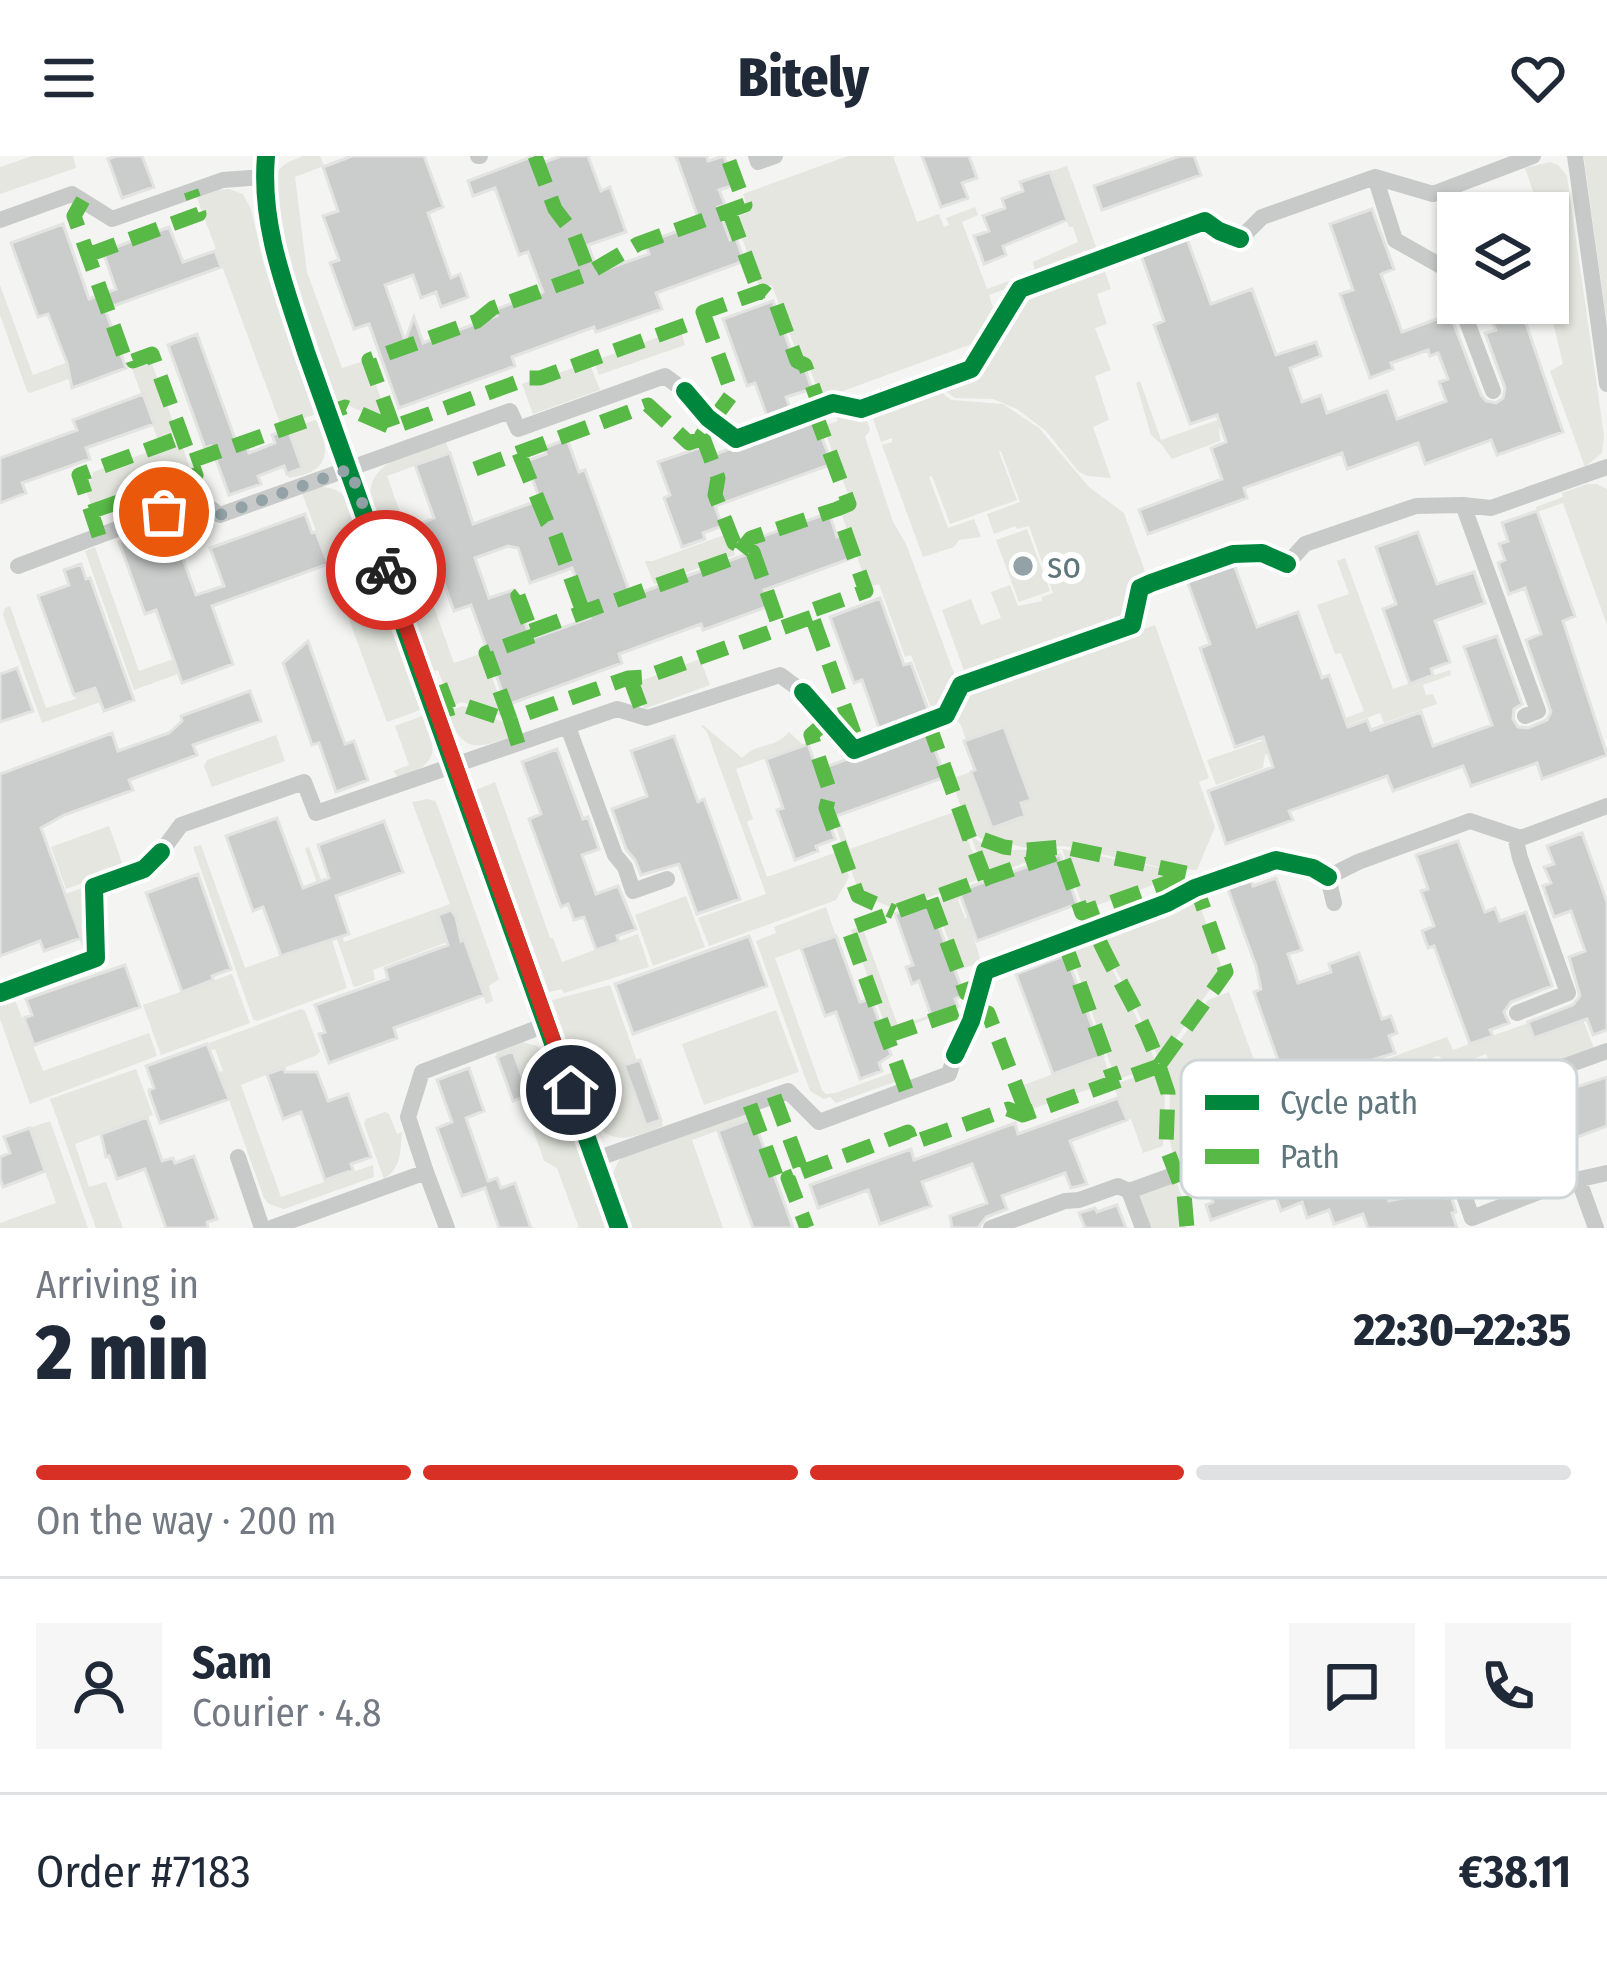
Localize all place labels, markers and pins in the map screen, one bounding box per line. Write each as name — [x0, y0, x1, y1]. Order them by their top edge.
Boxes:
pin — [113, 461, 215, 563]
place label: so — [1047, 544, 1081, 588]
marker: so — [1010, 553, 1036, 579]
pin — [520, 1039, 622, 1141]

